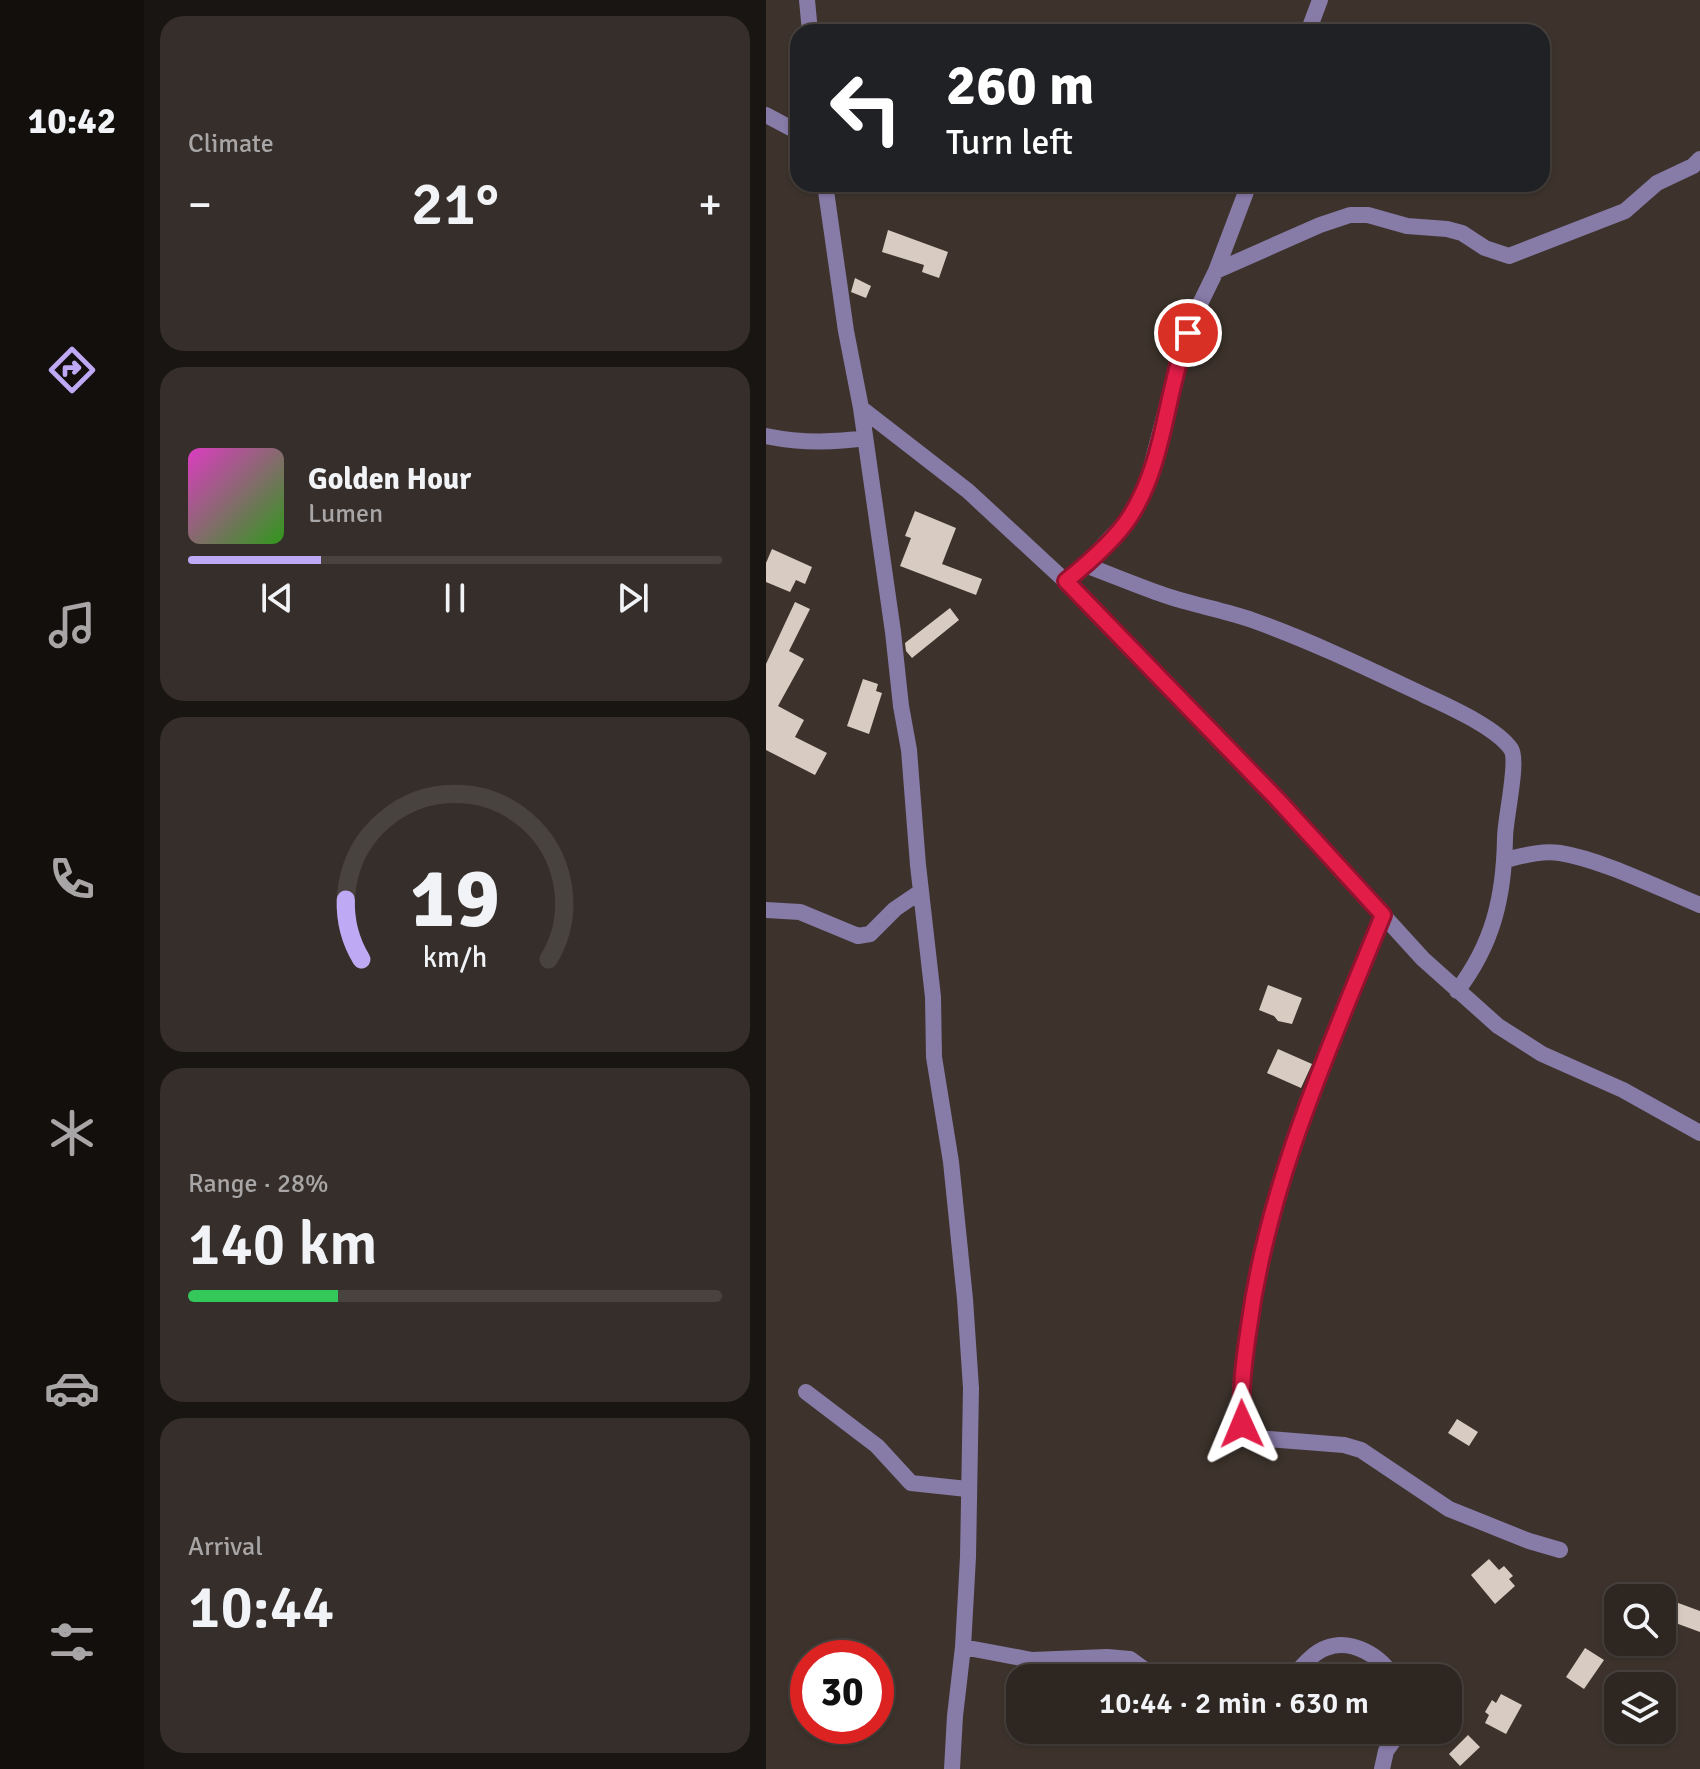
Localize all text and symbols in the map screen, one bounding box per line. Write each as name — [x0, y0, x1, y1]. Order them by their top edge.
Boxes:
text: 260 m — [946, 51, 1094, 120]
icon: left — [814, 56, 918, 160]
text: 10:42 — [28, 99, 116, 144]
text: Turn left — [946, 120, 1073, 165]
text: Climate — [188, 128, 274, 160]
text: 21° — [411, 168, 499, 242]
text: − — [188, 178, 212, 232]
text: + — [698, 178, 722, 232]
pin — [1154, 299, 1222, 367]
icon: arrive — [1166, 311, 1210, 355]
icon: directions — [44, 342, 100, 398]
text: Golden Hour — [308, 461, 471, 498]
text: Lumen — [308, 498, 383, 530]
icon: previous — [255, 576, 299, 620]
icon: pause — [433, 576, 477, 620]
icon: next — [611, 576, 655, 620]
icon: music — [44, 597, 100, 653]
text: 19 — [410, 848, 500, 950]
icon: phone — [44, 851, 100, 907]
text: km/h — [423, 941, 487, 976]
icon: climate — [44, 1105, 100, 1161]
text: Range · 28% — [188, 1168, 329, 1200]
text: 140 km — [188, 1208, 377, 1282]
icon: car — [44, 1360, 100, 1416]
position arrow — [1200, 1382, 1284, 1466]
text: Arrival — [188, 1531, 263, 1563]
text: 10:44 — [188, 1571, 335, 1645]
map controls — [1604, 1584, 1676, 1744]
button: search — [1604, 1584, 1676, 1656]
icon: filters — [44, 1614, 100, 1670]
speed limit sign: 30 — [790, 1640, 894, 1744]
button: layers — [1604, 1672, 1676, 1744]
text: 10:44 · 2 min · 630 m — [1099, 1685, 1369, 1722]

